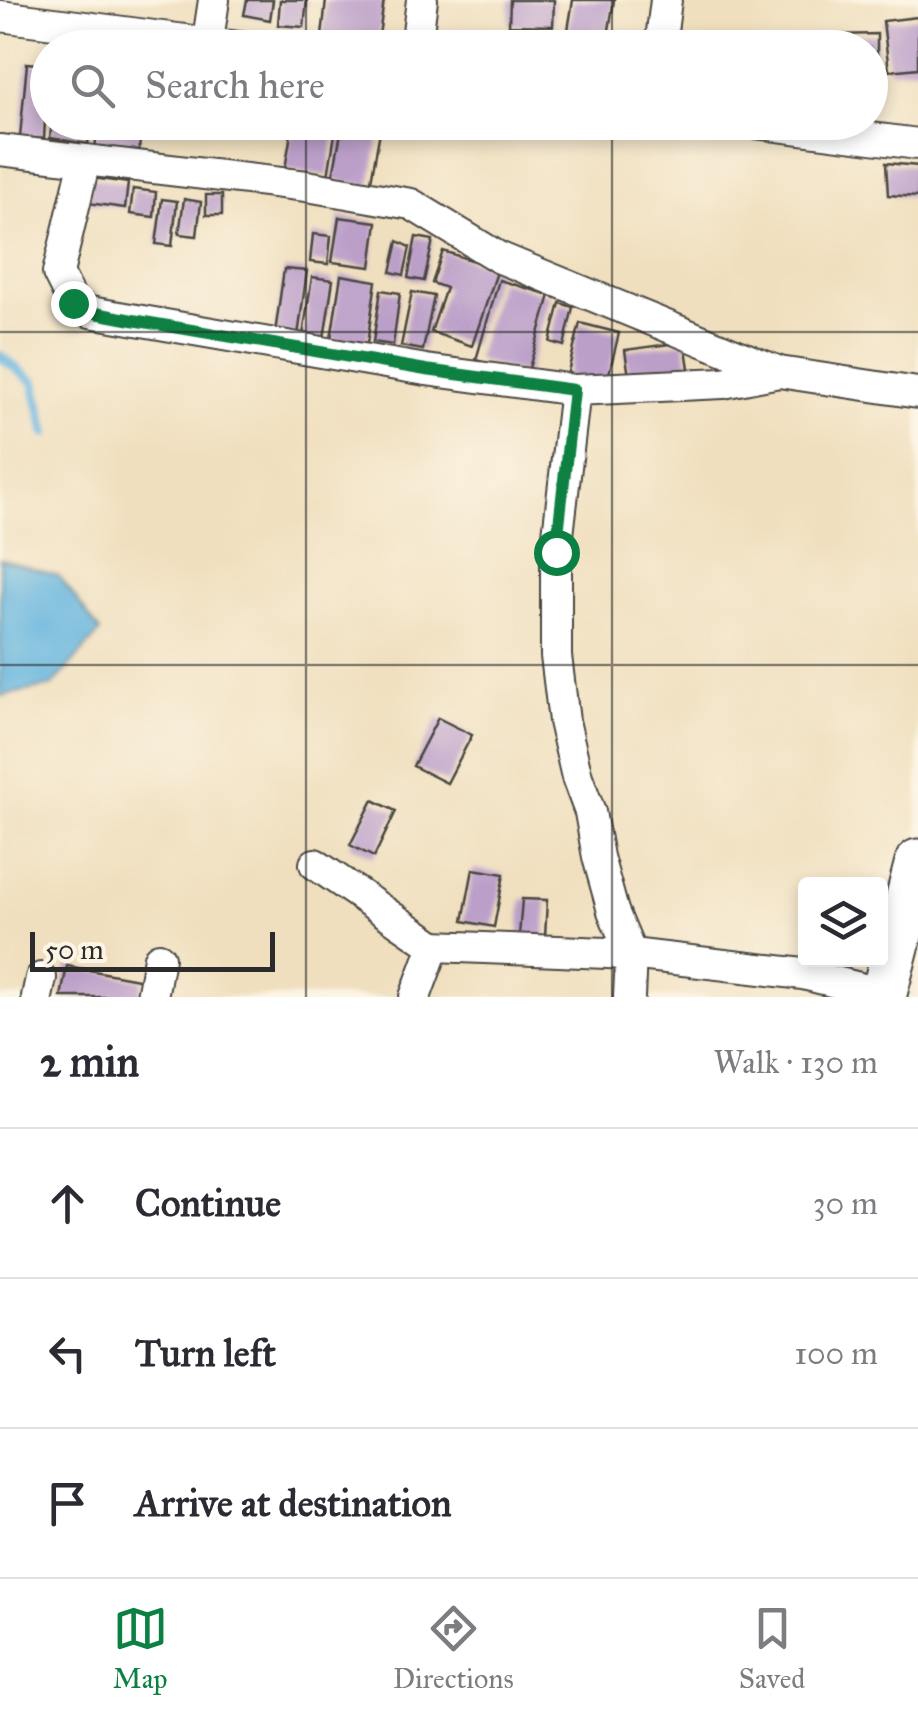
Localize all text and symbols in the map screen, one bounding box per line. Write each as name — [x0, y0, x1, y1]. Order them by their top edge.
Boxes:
search box — [30, 30, 888, 140]
icon: search — [65, 58, 120, 113]
text: Search here — [145, 62, 325, 108]
route end — [51, 281, 97, 327]
route start — [534, 530, 580, 576]
map controls — [798, 877, 888, 967]
button: layers — [798, 877, 888, 967]
scale bar — [30, 927, 275, 971]
text: 50 m — [45, 932, 104, 967]
text: 2 min — [40, 1036, 139, 1088]
text: Walk · 130 m — [714, 1043, 878, 1082]
icon: ahead — [40, 1176, 95, 1231]
text: Continue — [135, 1180, 281, 1226]
text: 30 m — [813, 1184, 878, 1223]
icon: left — [40, 1326, 95, 1381]
text: Turn left — [135, 1330, 276, 1376]
text: 100 m — [794, 1334, 878, 1373]
icon: arrive — [40, 1476, 95, 1531]
text: Arrive at destination — [135, 1480, 452, 1526]
tab: Map — [113, 1601, 168, 1696]
tab: Directions — [393, 1601, 514, 1696]
tab: Saved — [739, 1601, 805, 1696]

